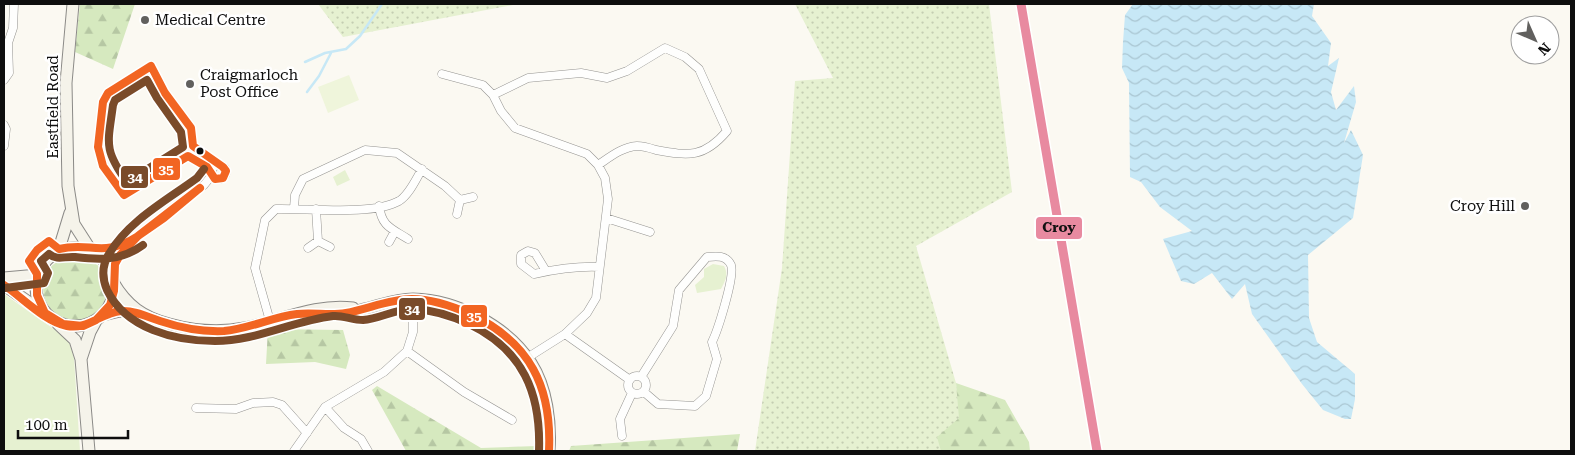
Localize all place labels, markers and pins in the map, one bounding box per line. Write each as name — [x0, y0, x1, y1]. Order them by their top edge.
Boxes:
place label: Medical Centre — [155, 11, 265, 29]
marker: Medical Centre — [139, 14, 151, 26]
place label: Craigmarloch Post Office — [200, 66, 298, 101]
marker: Craigmarloch Post Office — [184, 78, 196, 90]
unlabelled marker — [195, 146, 205, 156]
place label: Croy Hill — [1450, 197, 1515, 215]
marker: Croy Hill — [1519, 200, 1531, 212]

